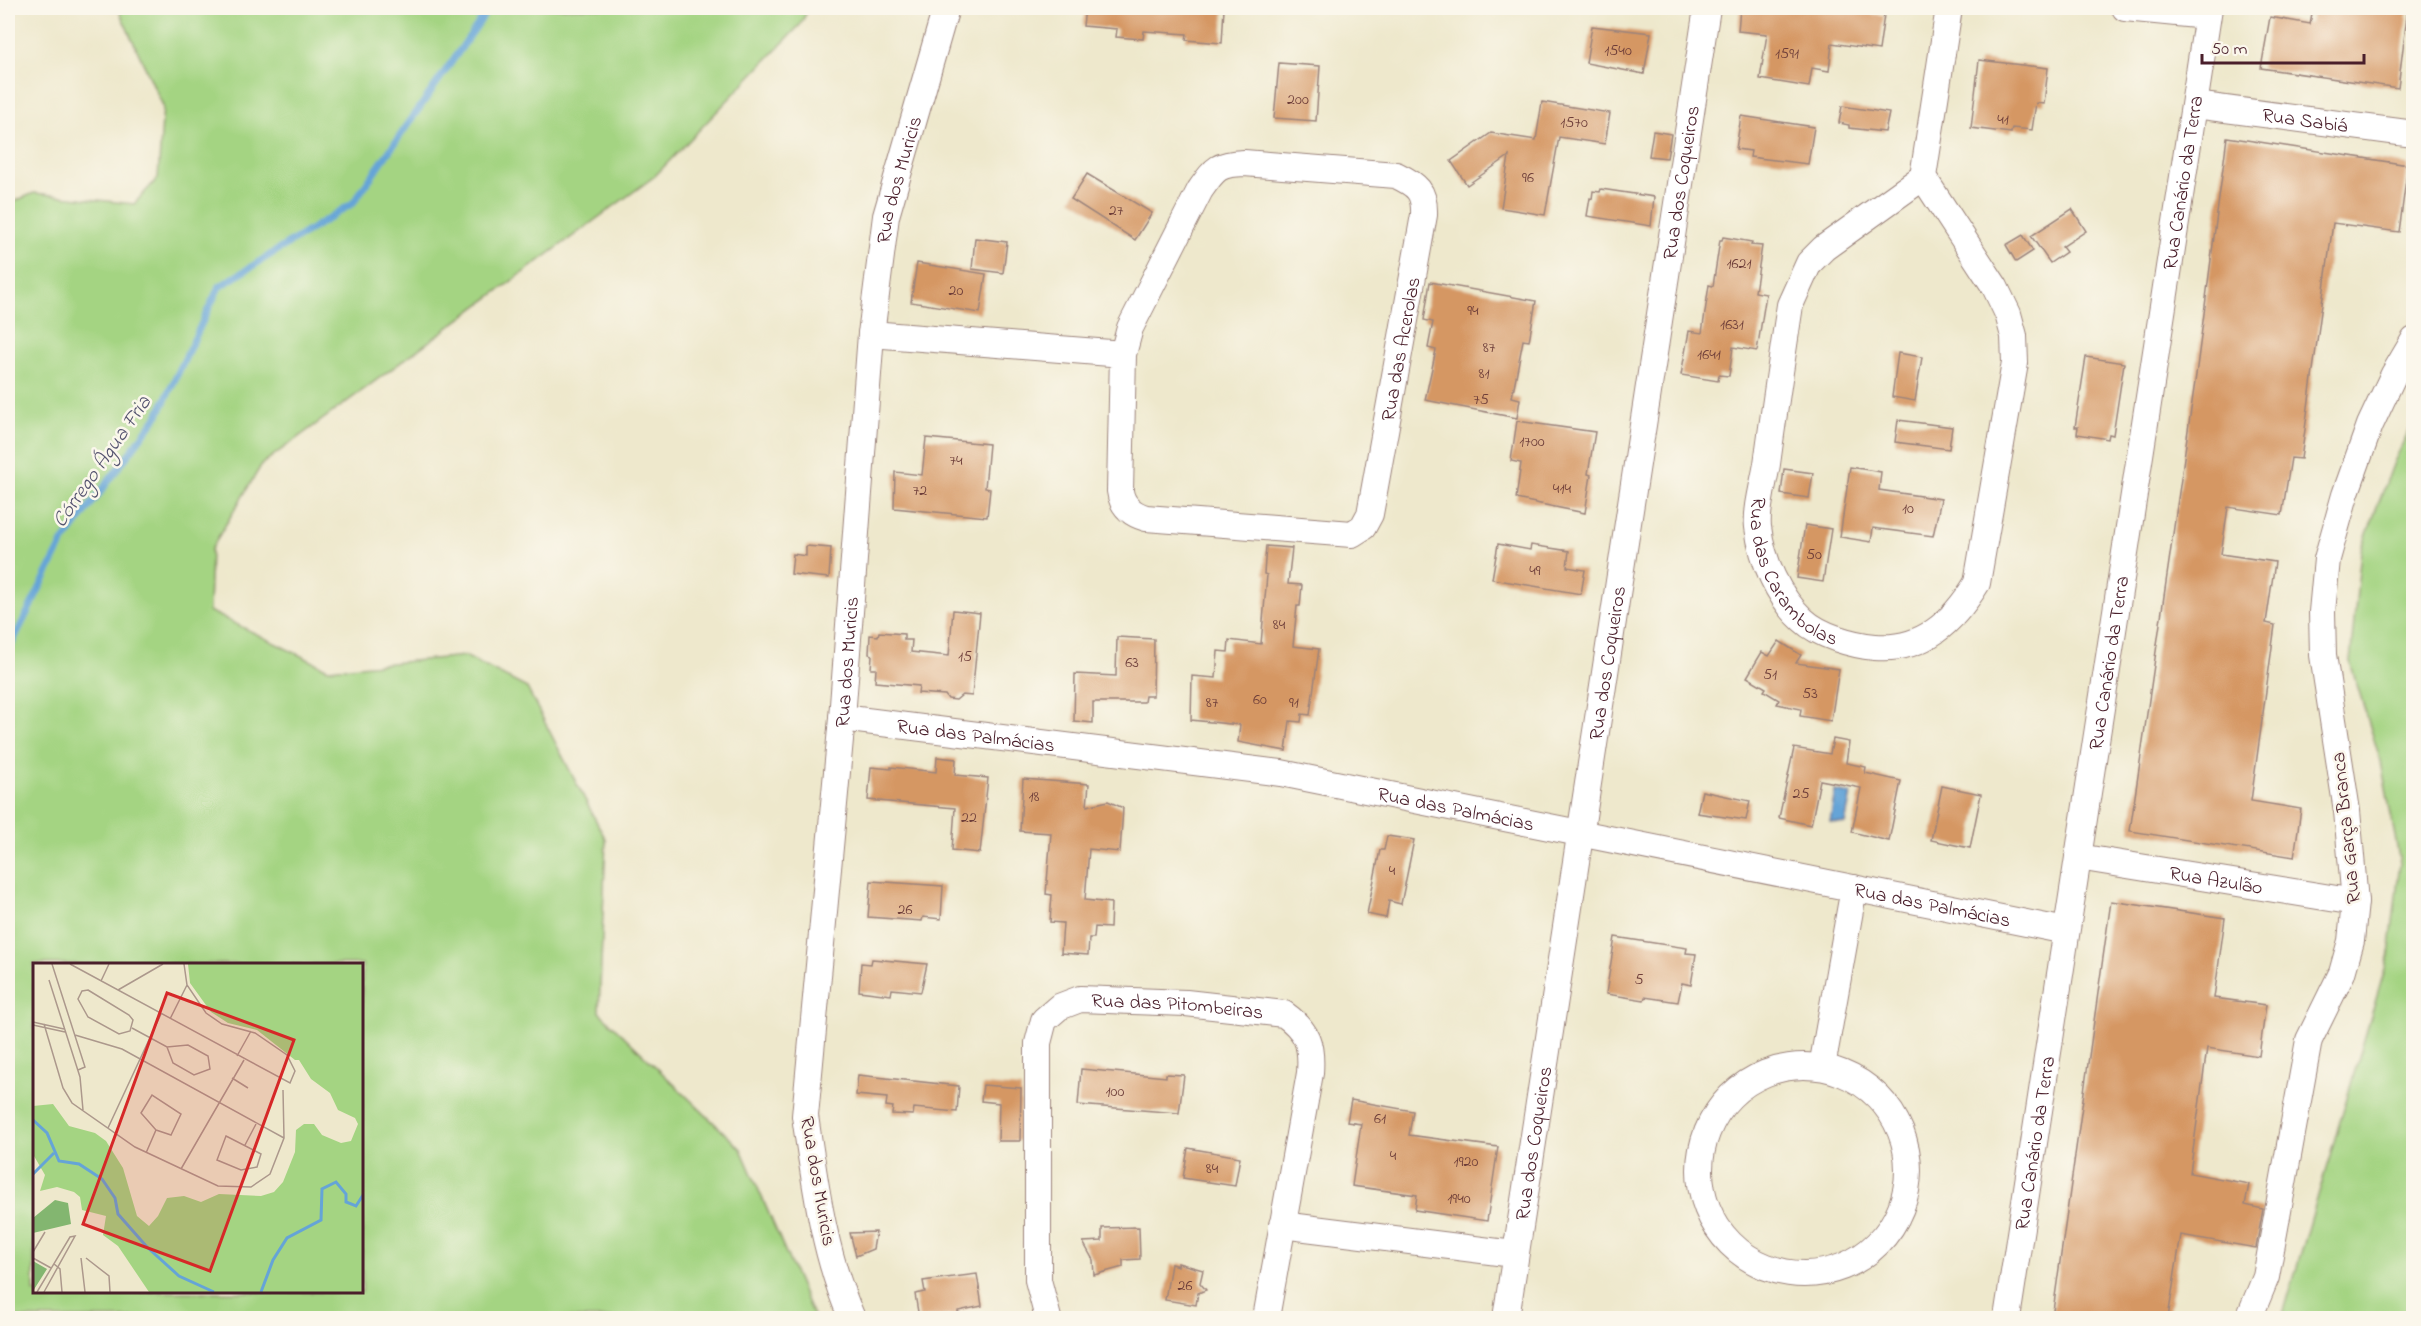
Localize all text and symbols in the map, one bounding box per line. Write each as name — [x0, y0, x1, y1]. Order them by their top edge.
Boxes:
scale bar — [2202, 27, 2364, 65]
text: 50 m — [2211, 37, 2248, 63]
house number: 1540 — [1604, 39, 1632, 63]
house number: 1591 — [1775, 42, 1799, 66]
house number: 200 — [1287, 88, 1309, 112]
street label: Rua Canário da Terra — [2157, 94, 2212, 272]
street label: Rua Sabiá — [2260, 102, 2349, 142]
street label: Rua dos Coqueiros — [1657, 104, 1709, 262]
house number: 41 — [1997, 108, 2009, 132]
house number: 1570 — [1560, 111, 1588, 135]
street label: Rua dos Muricis — [871, 113, 931, 245]
house number: 96 — [1522, 166, 1534, 190]
house number: 27 — [1109, 199, 1124, 223]
house number: 1621 — [1726, 252, 1752, 276]
street label: Rua das Acerolas — [1375, 275, 1430, 424]
house number: 20 — [949, 279, 964, 303]
house number: 94 — [1467, 299, 1479, 323]
house number: 1631 — [1720, 313, 1744, 337]
house number: 87 — [1483, 336, 1496, 360]
house number: 1641 — [1697, 343, 1721, 367]
house number: 81 — [1478, 362, 1490, 386]
house number: 75 — [1473, 388, 1489, 412]
water label: Córrego Água Fria — [46, 390, 161, 535]
house number: 1700 — [1519, 430, 1545, 454]
house number: 74 — [949, 449, 963, 473]
house number: 414 — [1553, 477, 1572, 501]
house number: 72 — [913, 479, 927, 503]
street label: Rua das Carambolas — [1740, 495, 1841, 655]
house number: 10 — [1902, 497, 1914, 521]
house number: 50 — [1806, 543, 1822, 567]
house number: 49 — [1529, 559, 1541, 583]
street label: Rua Canário da Terra — [2083, 574, 2138, 752]
street label: Rua dos Coqueiros — [1583, 584, 1635, 742]
street label: Rua dos Muricis — [829, 596, 868, 729]
house number: 84 — [1273, 613, 1286, 637]
house number: 15 — [958, 645, 972, 669]
house number: 63 — [1125, 651, 1139, 675]
house number: 51 — [1763, 663, 1777, 687]
house number: 53 — [1802, 682, 1818, 706]
house number: 60 — [1253, 688, 1267, 712]
house number: 87 — [1206, 691, 1219, 715]
house number: 91 — [1289, 691, 1299, 715]
street label: Rua das Palmácias — [895, 713, 1056, 762]
street label: Rua Garça Branca — [2325, 750, 2370, 905]
street label: Rua das Palmácias — [1375, 781, 1536, 841]
house number: 25 — [1792, 782, 1810, 806]
house number: 18 — [1028, 785, 1040, 809]
house number: 22 — [961, 806, 977, 830]
house number: 4 — [1389, 859, 1396, 883]
street label: Rua Azulão — [2167, 860, 2265, 904]
street label: Rua das Palmácias — [1851, 877, 2013, 937]
house number: 26 — [898, 898, 913, 922]
inset map — [33, 963, 363, 1293]
house number: 5 — [1634, 968, 1644, 992]
street label: Rua das Pitombeiras — [1091, 987, 1265, 1029]
street label: Rua Canário da Terra — [2009, 1054, 2064, 1233]
street label: Rua dos Coqueiros — [1509, 1064, 1561, 1223]
house number: 100 — [1106, 1080, 1125, 1104]
house number: 61 — [1374, 1107, 1386, 1131]
street label: Rua dos Muricis — [791, 1114, 842, 1248]
house number: 4 — [1390, 1144, 1397, 1168]
house number: 1920 — [1454, 1150, 1478, 1174]
house number: 84 — [1206, 1157, 1219, 1181]
house number: 1940 — [1447, 1187, 1471, 1211]
house number: 26 — [1178, 1274, 1193, 1298]

